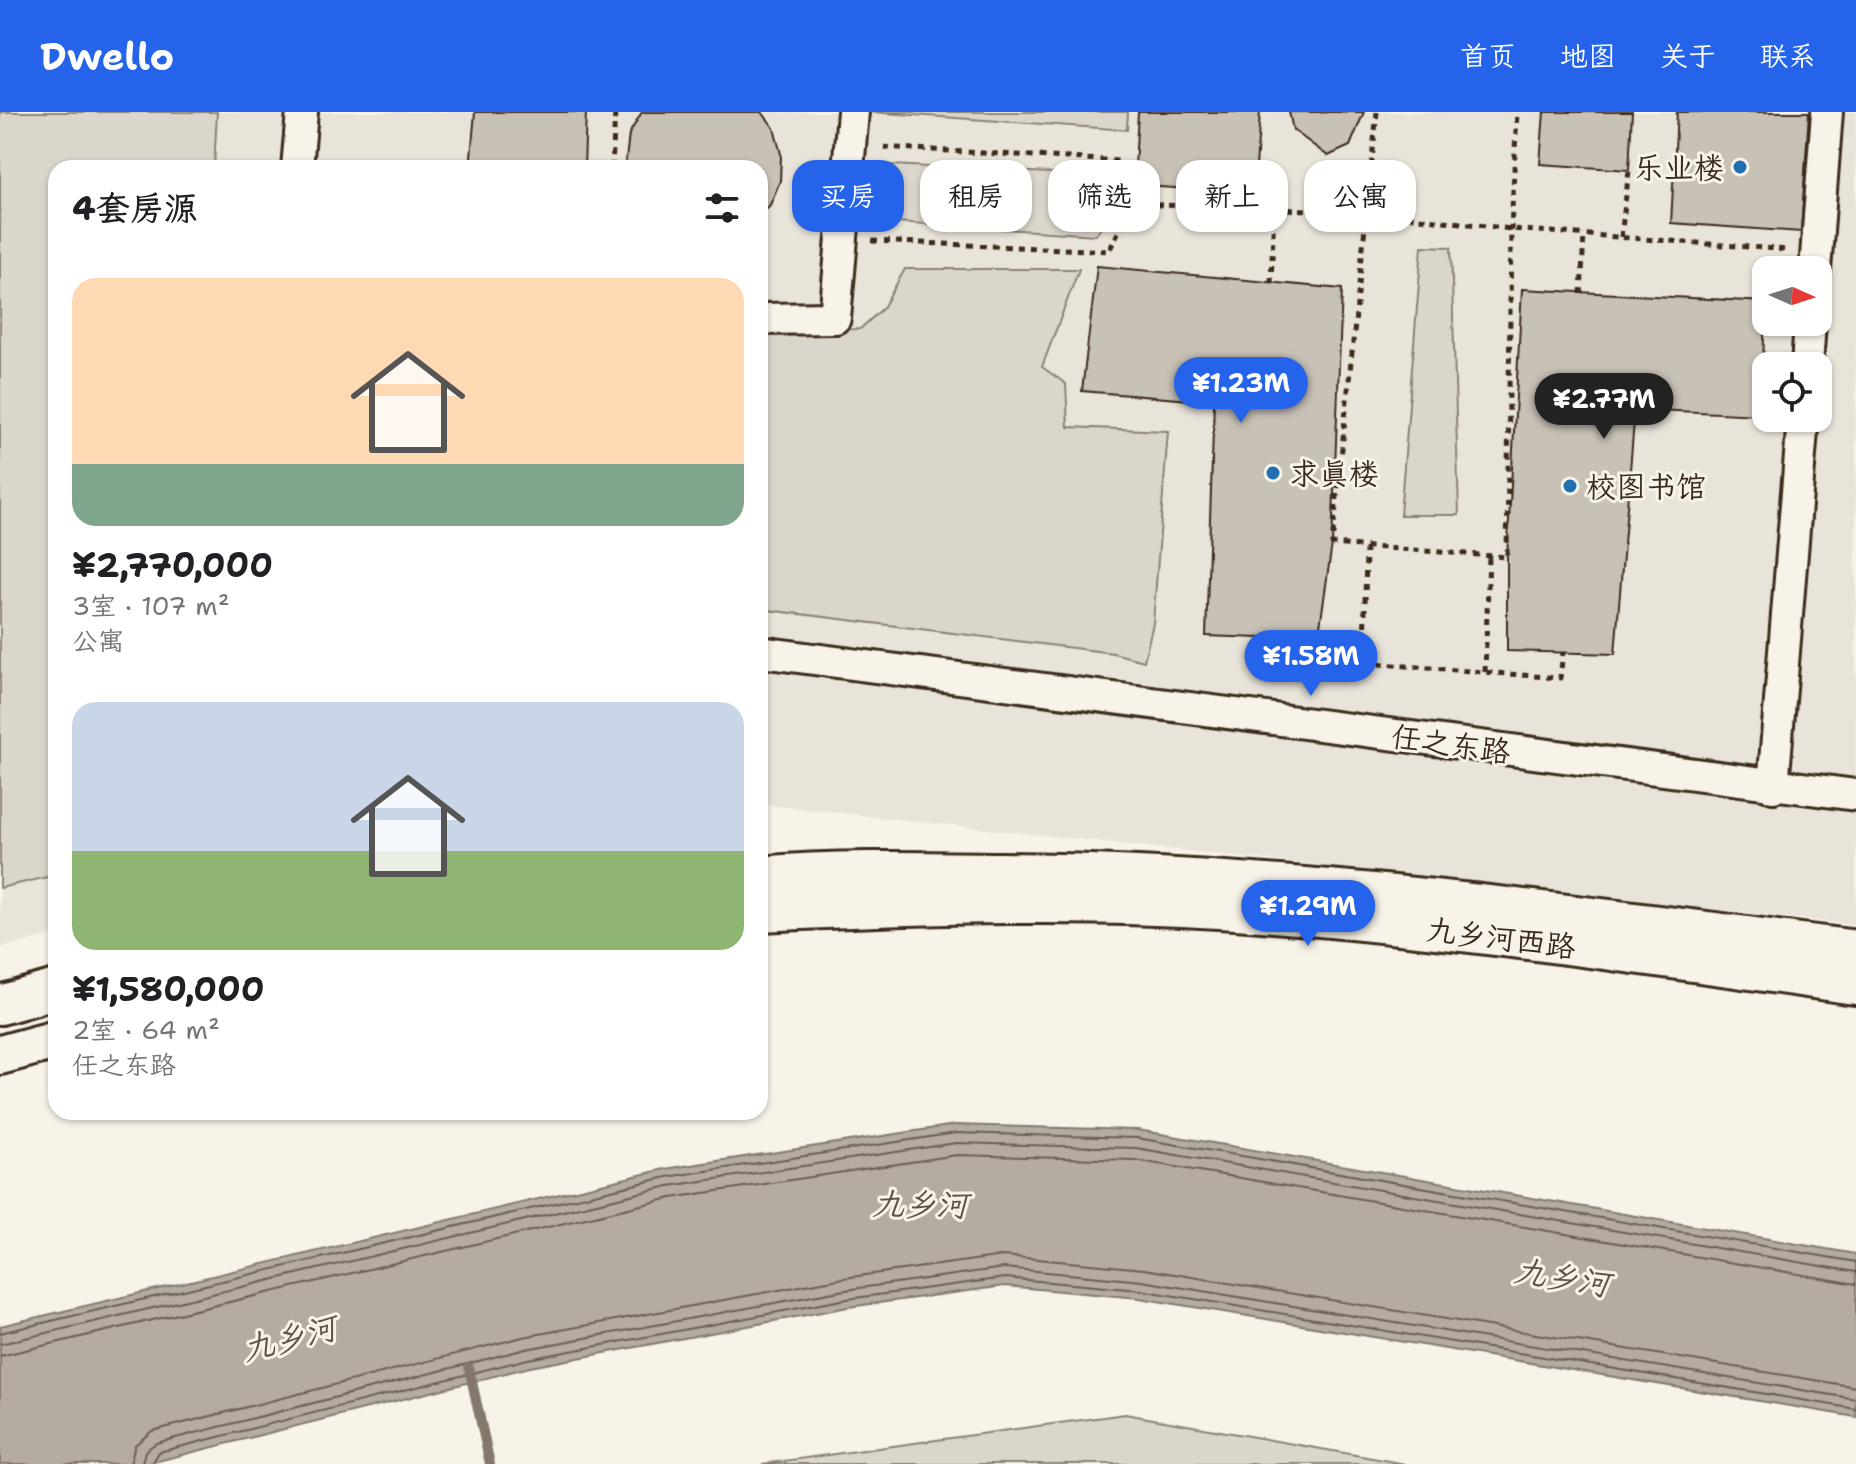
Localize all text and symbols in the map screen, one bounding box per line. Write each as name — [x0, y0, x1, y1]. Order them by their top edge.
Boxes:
text: Dwello — [40, 31, 174, 82]
text: 首页 — [1460, 37, 1516, 75]
text: 地图 — [1560, 37, 1616, 75]
text: 关于 — [1660, 37, 1716, 75]
text: 联系 — [1760, 37, 1816, 75]
place label: 乐业楼 — [1634, 147, 1724, 188]
marker: 乐业楼 — [1731, 158, 1749, 176]
chip: 买房 — [792, 160, 904, 232]
chip: 租房 — [920, 160, 1032, 232]
chip: 筛选 — [1048, 160, 1160, 232]
chip: 新上 — [1176, 160, 1288, 232]
chip: 公寓 — [1304, 160, 1416, 232]
text: 4套房源 — [72, 185, 198, 231]
icon: filters — [700, 186, 744, 230]
north arrow — [1752, 256, 1832, 336]
map controls — [1752, 256, 1832, 432]
icon: home — [336, 330, 480, 474]
button: locate — [1752, 352, 1832, 432]
pin: ¥1.23M — [1176, 357, 1306, 425]
text: ¥1.23M — [1192, 365, 1290, 400]
pin: ¥2.77M — [1539, 373, 1669, 441]
text: ¥2.77M — [1552, 381, 1656, 416]
place label: 求真楼 — [1289, 453, 1379, 494]
marker: 求真楼 — [1264, 464, 1282, 482]
place label: 校图书馆 — [1586, 466, 1706, 507]
marker: 校图书馆 — [1561, 477, 1579, 495]
text: ¥2,770,000 — [72, 542, 273, 588]
text: 3室 · 107 m² — [72, 588, 230, 623]
text: 公寓 — [72, 623, 124, 658]
pin: ¥1.58M — [1246, 630, 1376, 698]
text: ¥1.58M — [1263, 638, 1359, 673]
street label: 任之东路 — [1389, 715, 1513, 773]
icon: home — [336, 754, 480, 898]
pin: ¥1.29M — [1243, 880, 1373, 948]
text: ¥1.29M — [1259, 888, 1357, 923]
street label: 九乡河西路 — [1424, 909, 1578, 967]
text: ¥1,580,000 — [72, 966, 265, 1012]
text: 2室 · 64 m² — [72, 1012, 220, 1047]
text: 任之东路 — [72, 1047, 176, 1082]
water label: 九乡河 — [872, 1182, 973, 1226]
water label: 九乡河 — [1511, 1248, 1618, 1307]
water label: 九乡河 — [237, 1304, 346, 1370]

